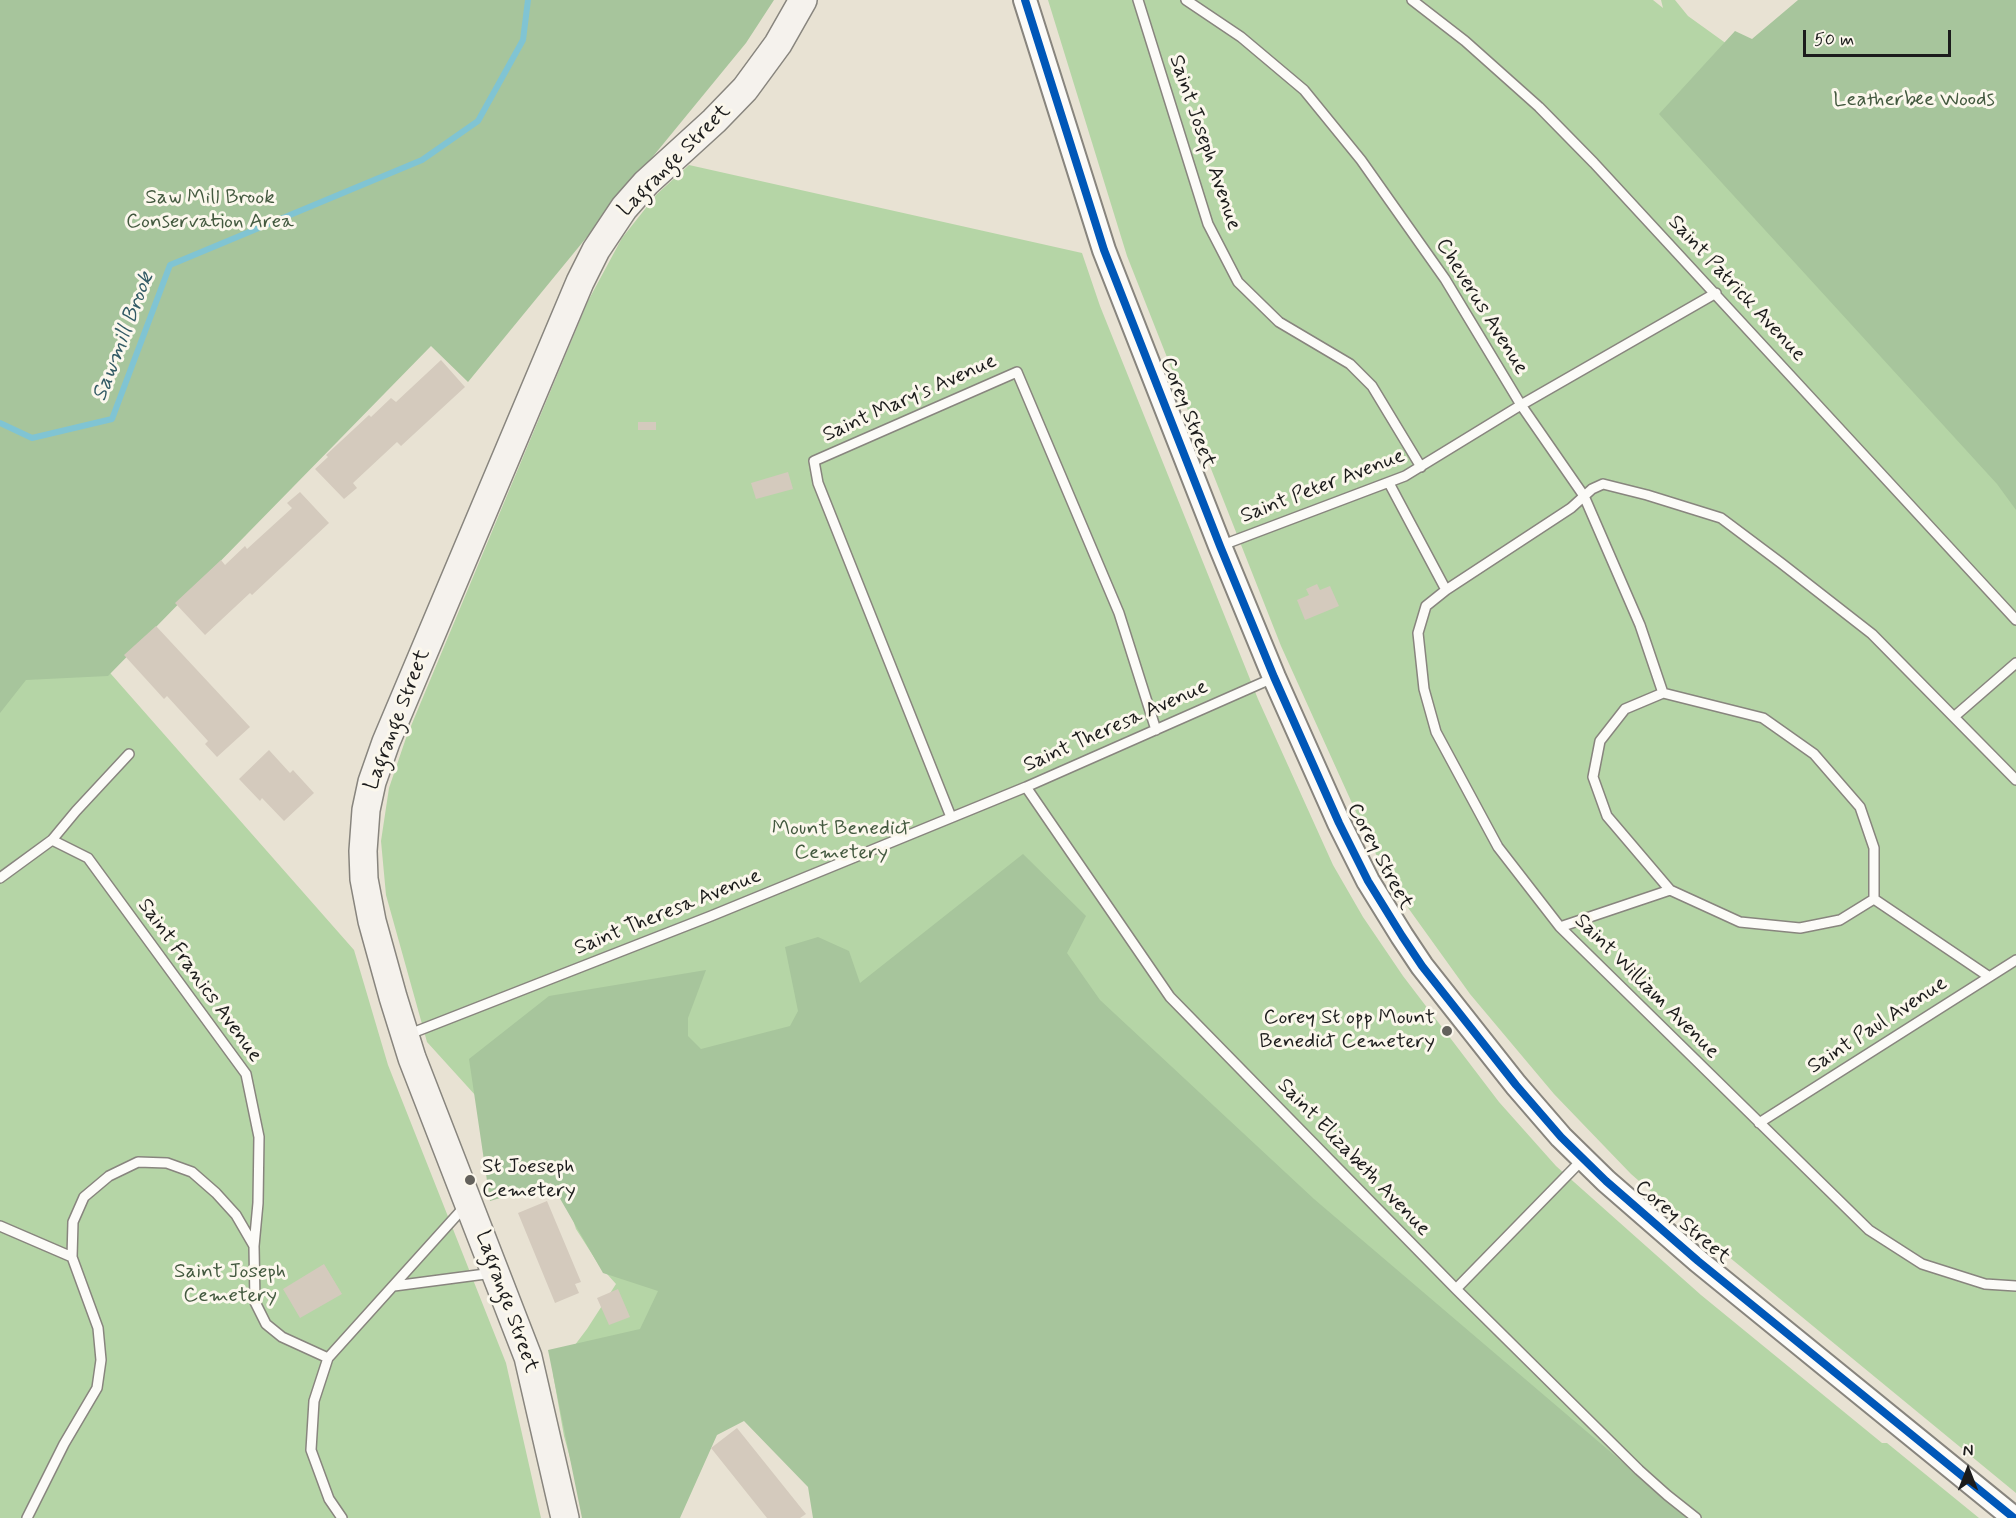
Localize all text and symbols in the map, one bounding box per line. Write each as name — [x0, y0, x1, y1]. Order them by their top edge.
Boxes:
scale bar — [1806, 18, 1954, 56]
text: 50 m — [1814, 28, 1854, 52]
street label: Saint Joseph Avenue — [1162, 52, 1246, 234]
park label: Leatherbee Woods — [1833, 88, 1995, 114]
street label: Lagrange Street — [613, 99, 737, 223]
park label: Saw Mill Brook Conservation Area — [126, 186, 294, 236]
street label: Saint Patrick Avenue — [1662, 211, 1810, 367]
street label: Cheverus Avenue — [1429, 234, 1533, 380]
water label: Sawmill Brook — [87, 269, 161, 405]
street label: Saint Mary's Avenue — [819, 349, 1001, 449]
street label: Corey Street — [1153, 354, 1221, 472]
street label: Saint Peter Avenue — [1237, 444, 1409, 530]
street label: Lagrange Street — [360, 646, 436, 794]
street label: Saint Theresa Avenue — [1020, 675, 1212, 779]
street label: Corey Street — [1340, 799, 1418, 915]
park label: Mount Benedict Cemetery — [772, 817, 910, 867]
street label: Saint Theresa Avenue — [571, 864, 765, 962]
street label: Saint Franics Avenue — [131, 894, 267, 1068]
street label: Saint William Avenue — [1568, 909, 1724, 1065]
street label: Saint Paul Avenue — [1804, 972, 1952, 1080]
place label: Corey St opp Mount Benedict Cemetery — [1259, 1006, 1435, 1056]
marker: Corey St opp Mount Benedict Cemetery — [1440, 1024, 1454, 1038]
street label: Saint Elizabeth Avenue — [1271, 1074, 1435, 1242]
place label: St Joeseph Cemetery — [482, 1155, 576, 1205]
marker: St Joeseph Cemetery — [463, 1173, 477, 1187]
street label: Corey Street — [1629, 1176, 1735, 1270]
street label: Lagrange Street — [469, 1228, 543, 1376]
park label: Saint Joseph Cemetery — [174, 1260, 286, 1310]
north arrow — [1938, 1440, 1998, 1500]
text: N — [1963, 1441, 1973, 1462]

